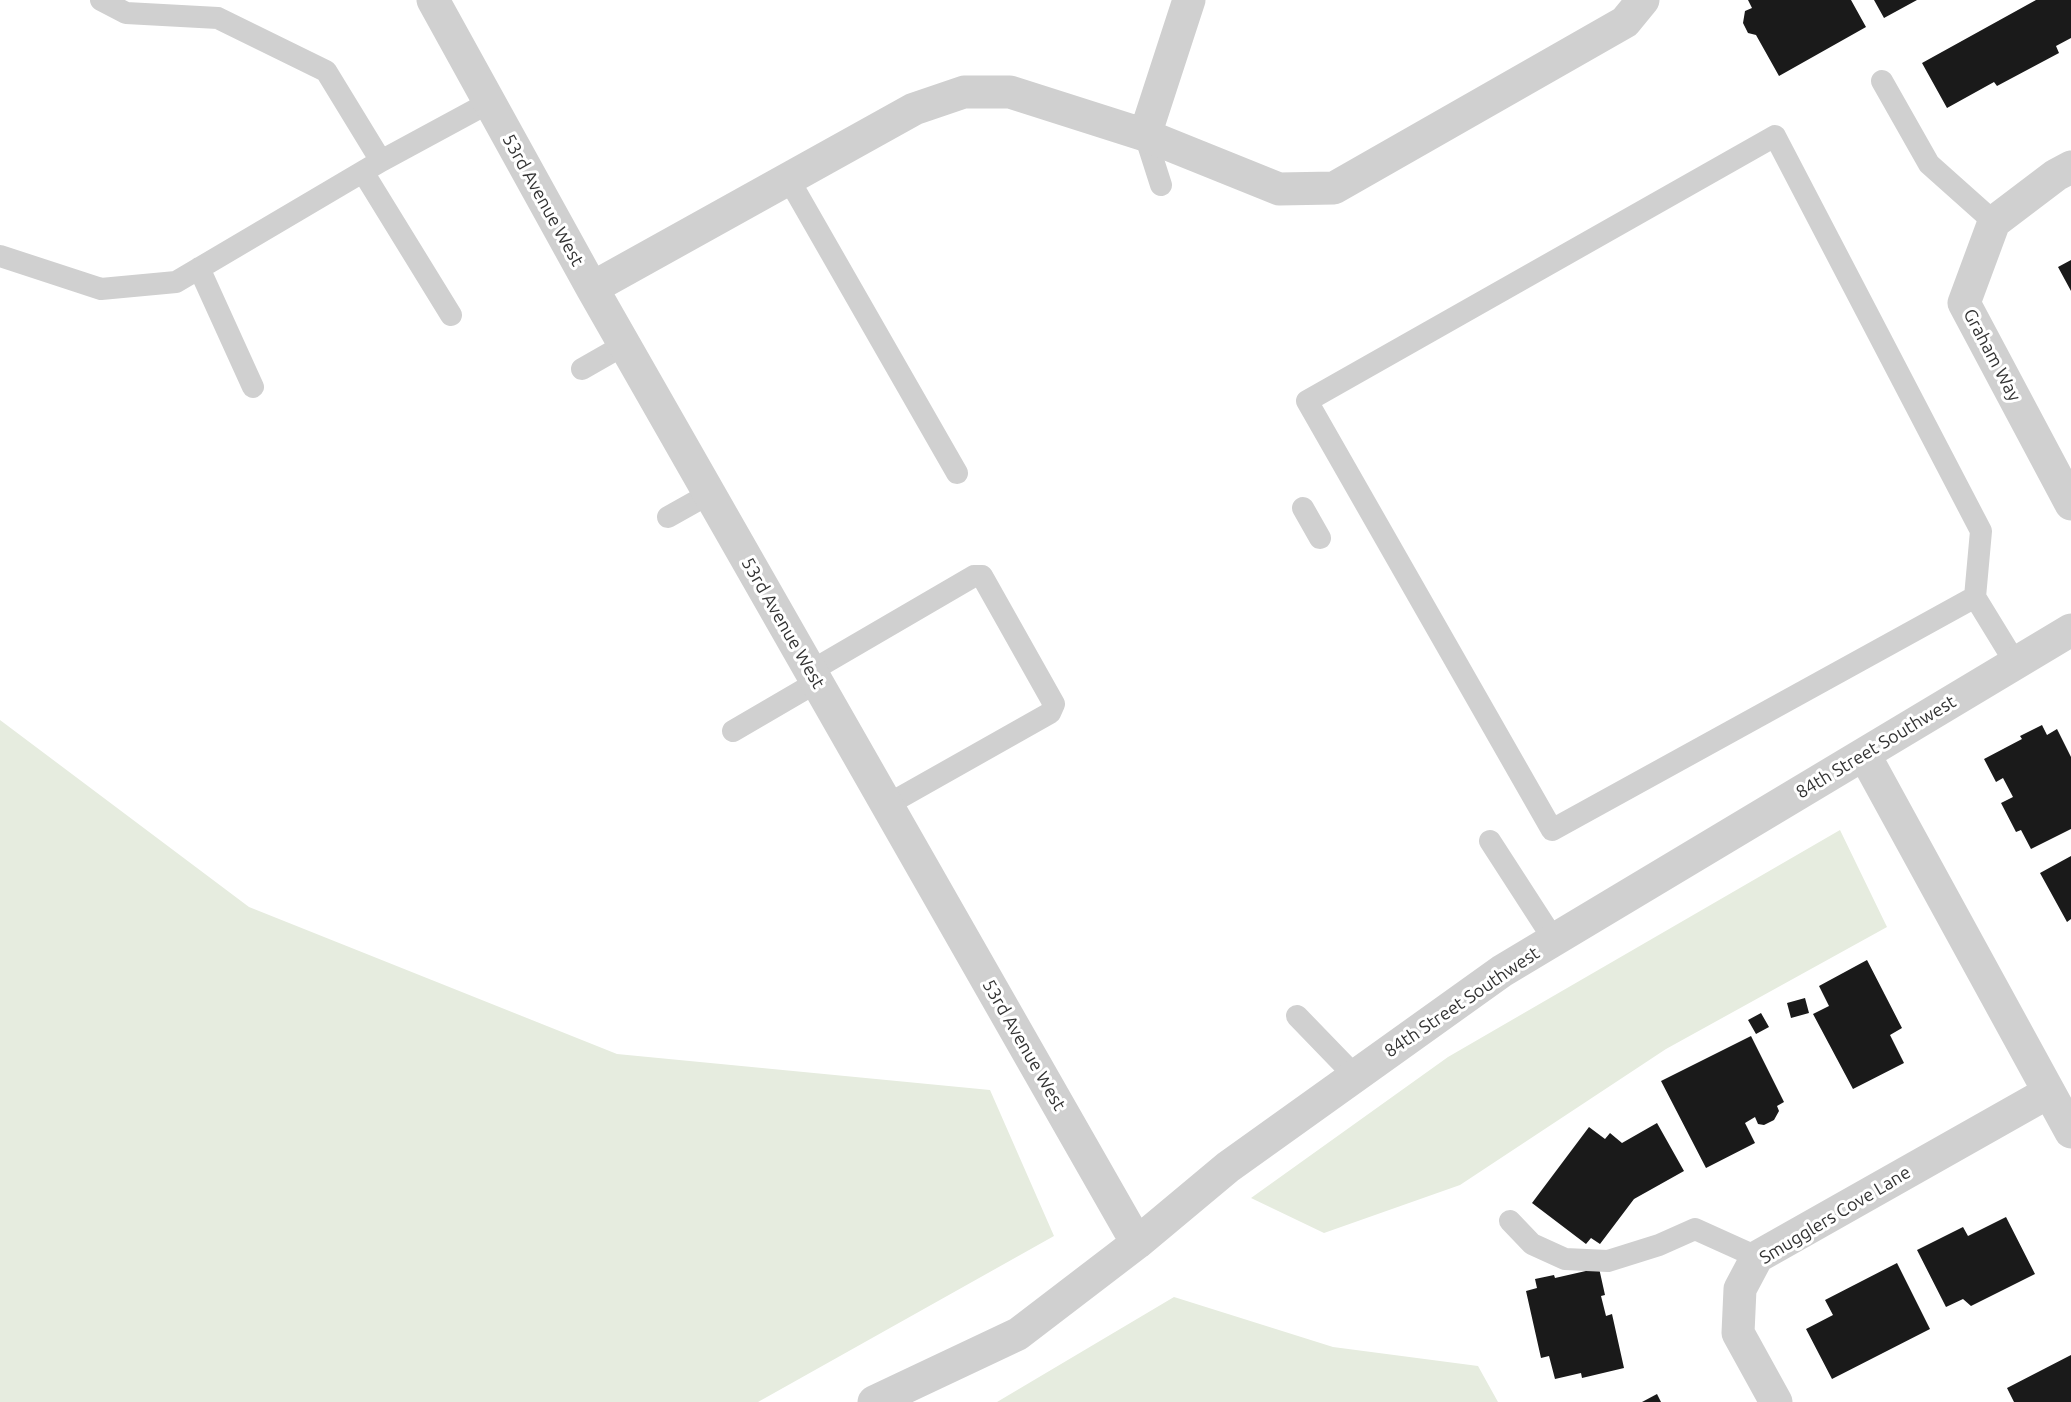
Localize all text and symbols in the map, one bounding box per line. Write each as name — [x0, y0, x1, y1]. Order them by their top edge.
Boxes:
street label: 53rd Avenue West — [498, 130, 588, 270]
street label: Graham Way — [1959, 305, 2025, 405]
street label: 53rd Avenue West — [737, 554, 829, 692]
street label: 84th Street Southwest — [1792, 691, 1960, 803]
street label: 84th Street Southwest — [1380, 942, 1544, 1062]
street label: 53rd Avenue West — [978, 976, 1070, 1114]
street label: Smugglers Cove Lane — [1756, 1161, 1914, 1269]

